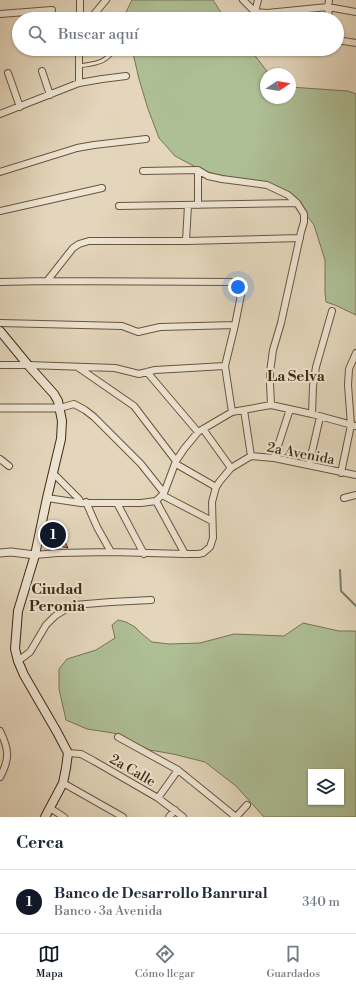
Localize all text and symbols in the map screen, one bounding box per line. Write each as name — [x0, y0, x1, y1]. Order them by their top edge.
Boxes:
search box — [12, 12, 344, 56]
icon: search — [26, 23, 48, 45]
text: Buscar aquí — [58, 25, 139, 44]
north arrow — [260, 68, 296, 104]
your location — [228, 277, 248, 297]
district label: La Selva — [267, 367, 326, 386]
street label: 2a Avenida — [265, 439, 337, 470]
pin: 1 — [40, 520, 66, 550]
district label: Ciudad Peronia — [29, 580, 86, 616]
street label: 2a Calle — [106, 751, 159, 791]
map controls — [308, 769, 344, 805]
button: layers — [308, 769, 344, 805]
text: Cerca — [16, 832, 64, 854]
text: Banco de Desarrollo Banrural — [54, 884, 268, 903]
text: 1 — [26, 894, 32, 910]
text: 340 m — [302, 894, 340, 910]
text: Banco · 3a Avenida — [54, 903, 162, 919]
tab: Mapa — [36, 943, 63, 981]
tab: Cómo llegar — [135, 943, 195, 981]
tab: Guardados — [266, 943, 320, 981]

